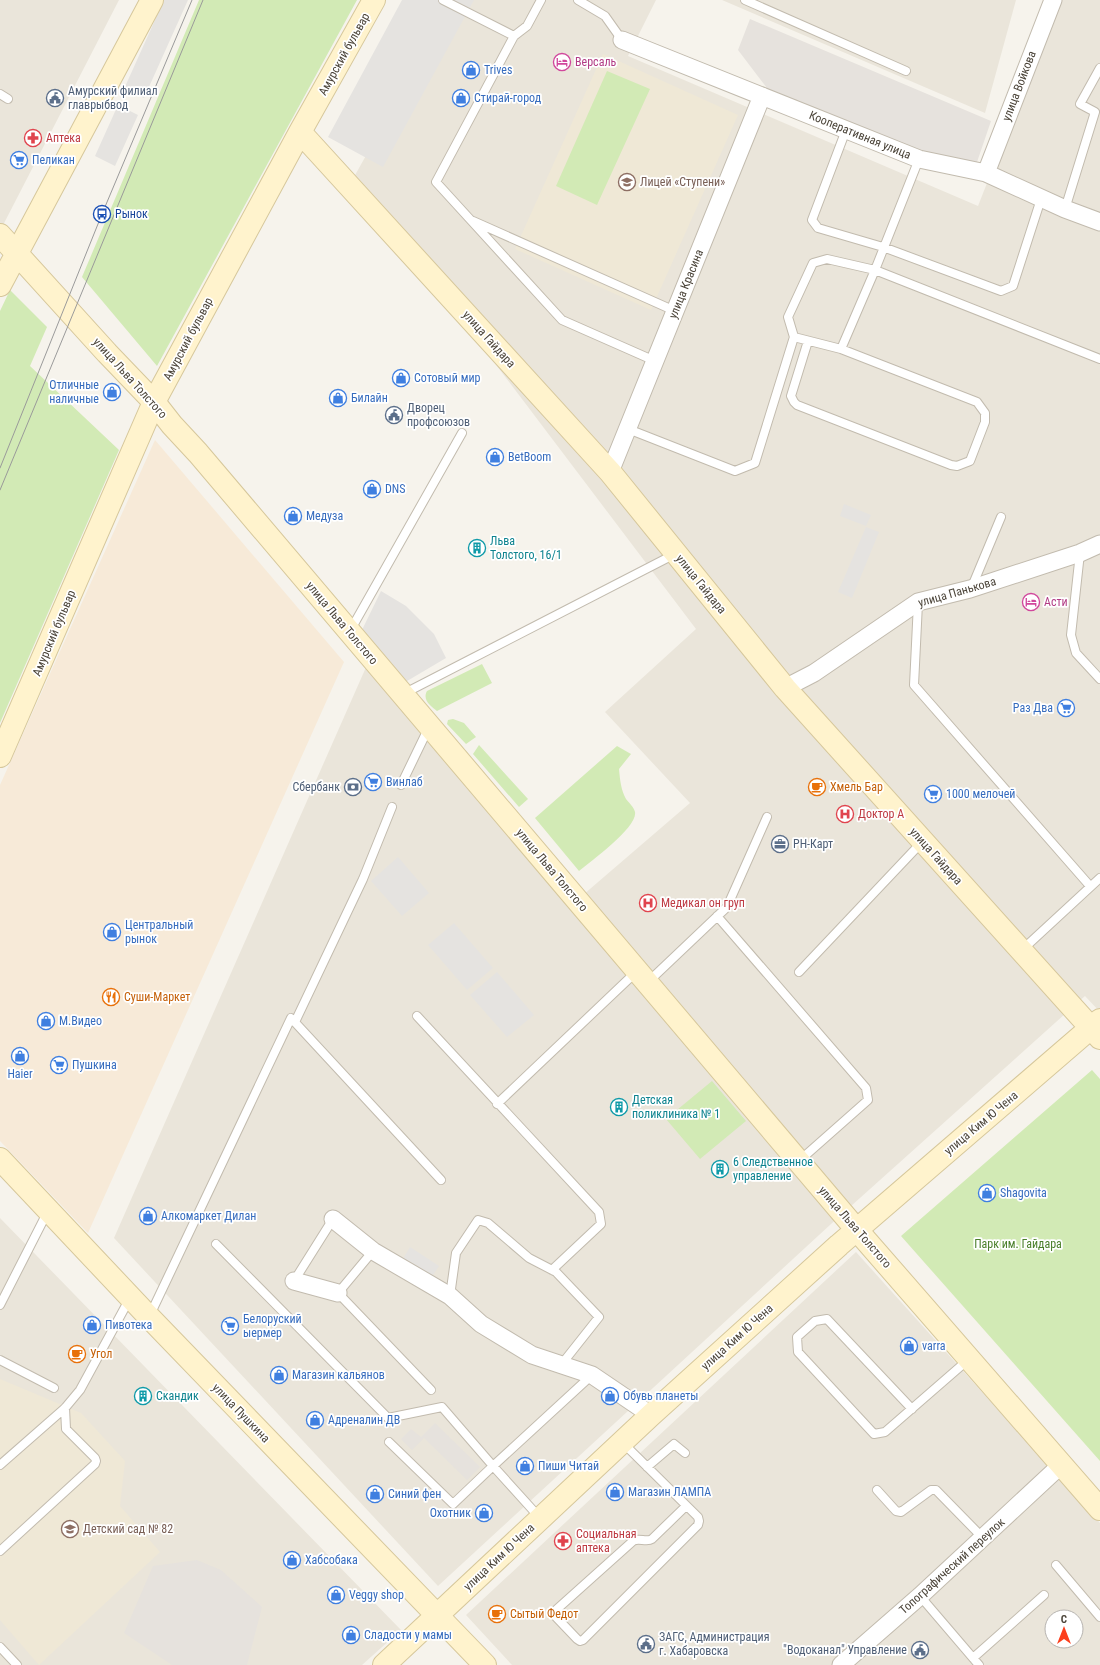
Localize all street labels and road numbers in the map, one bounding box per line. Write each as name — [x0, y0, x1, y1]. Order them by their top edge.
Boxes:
street label: Амурский бульвар — [316, 10, 372, 98]
street label: улица Войкова — [999, 49, 1039, 123]
street label: Кооперативная улица — [807, 108, 913, 162]
street label: улица Красина — [666, 247, 706, 321]
street label: Амурский бульвар — [160, 295, 216, 383]
street label: улица Гайдара — [460, 308, 518, 371]
street label: улица Льва Толстого — [90, 335, 170, 421]
street label: улица Гайдара — [673, 552, 729, 617]
street label: улица Панькова — [916, 574, 998, 610]
street label: улица Льва Толстого — [303, 579, 381, 667]
street label: Амурский бульвар — [30, 588, 78, 678]
street label: улица Гайдара — [907, 825, 965, 888]
street label: улица Льва Толстого — [513, 826, 591, 914]
street label: улица Ким Ю Чена — [941, 1088, 1021, 1158]
street label: улица Льва Толстого — [816, 1183, 894, 1271]
street label: улица Ким Ю Чена — [698, 1301, 776, 1373]
street label: улица Пушкина — [209, 1381, 273, 1446]
street label: Топографический переулок — [896, 1515, 1008, 1617]
street label: улица Ким Ю Чена — [461, 1520, 537, 1593]

